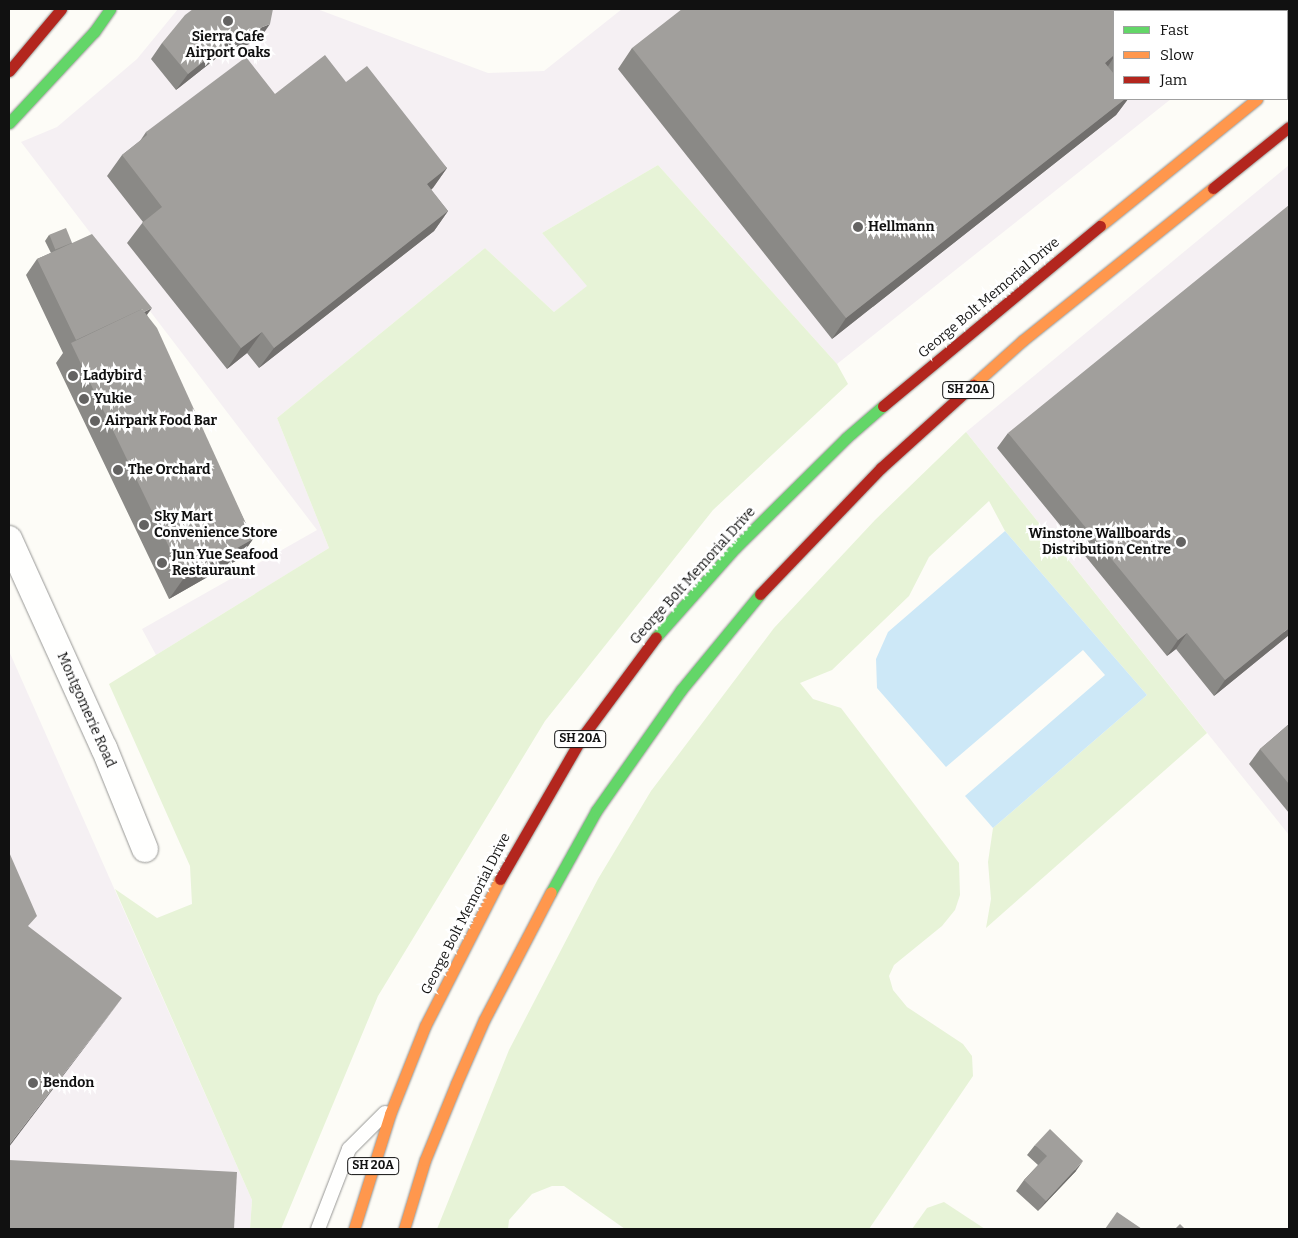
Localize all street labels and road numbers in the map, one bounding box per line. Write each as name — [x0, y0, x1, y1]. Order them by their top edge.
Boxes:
street label: George Bolt Memorial Drive — [915, 234, 1063, 362]
road number: SH 20A — [942, 380, 994, 400]
street label: George Bolt Memorial Drive — [627, 504, 759, 648]
street label: Montgomerie Road — [53, 650, 119, 770]
road number: SH 20A — [554, 730, 606, 749]
street label: George Bolt Memorial Drive — [418, 830, 514, 998]
road number: SH 20A — [347, 1156, 399, 1176]

